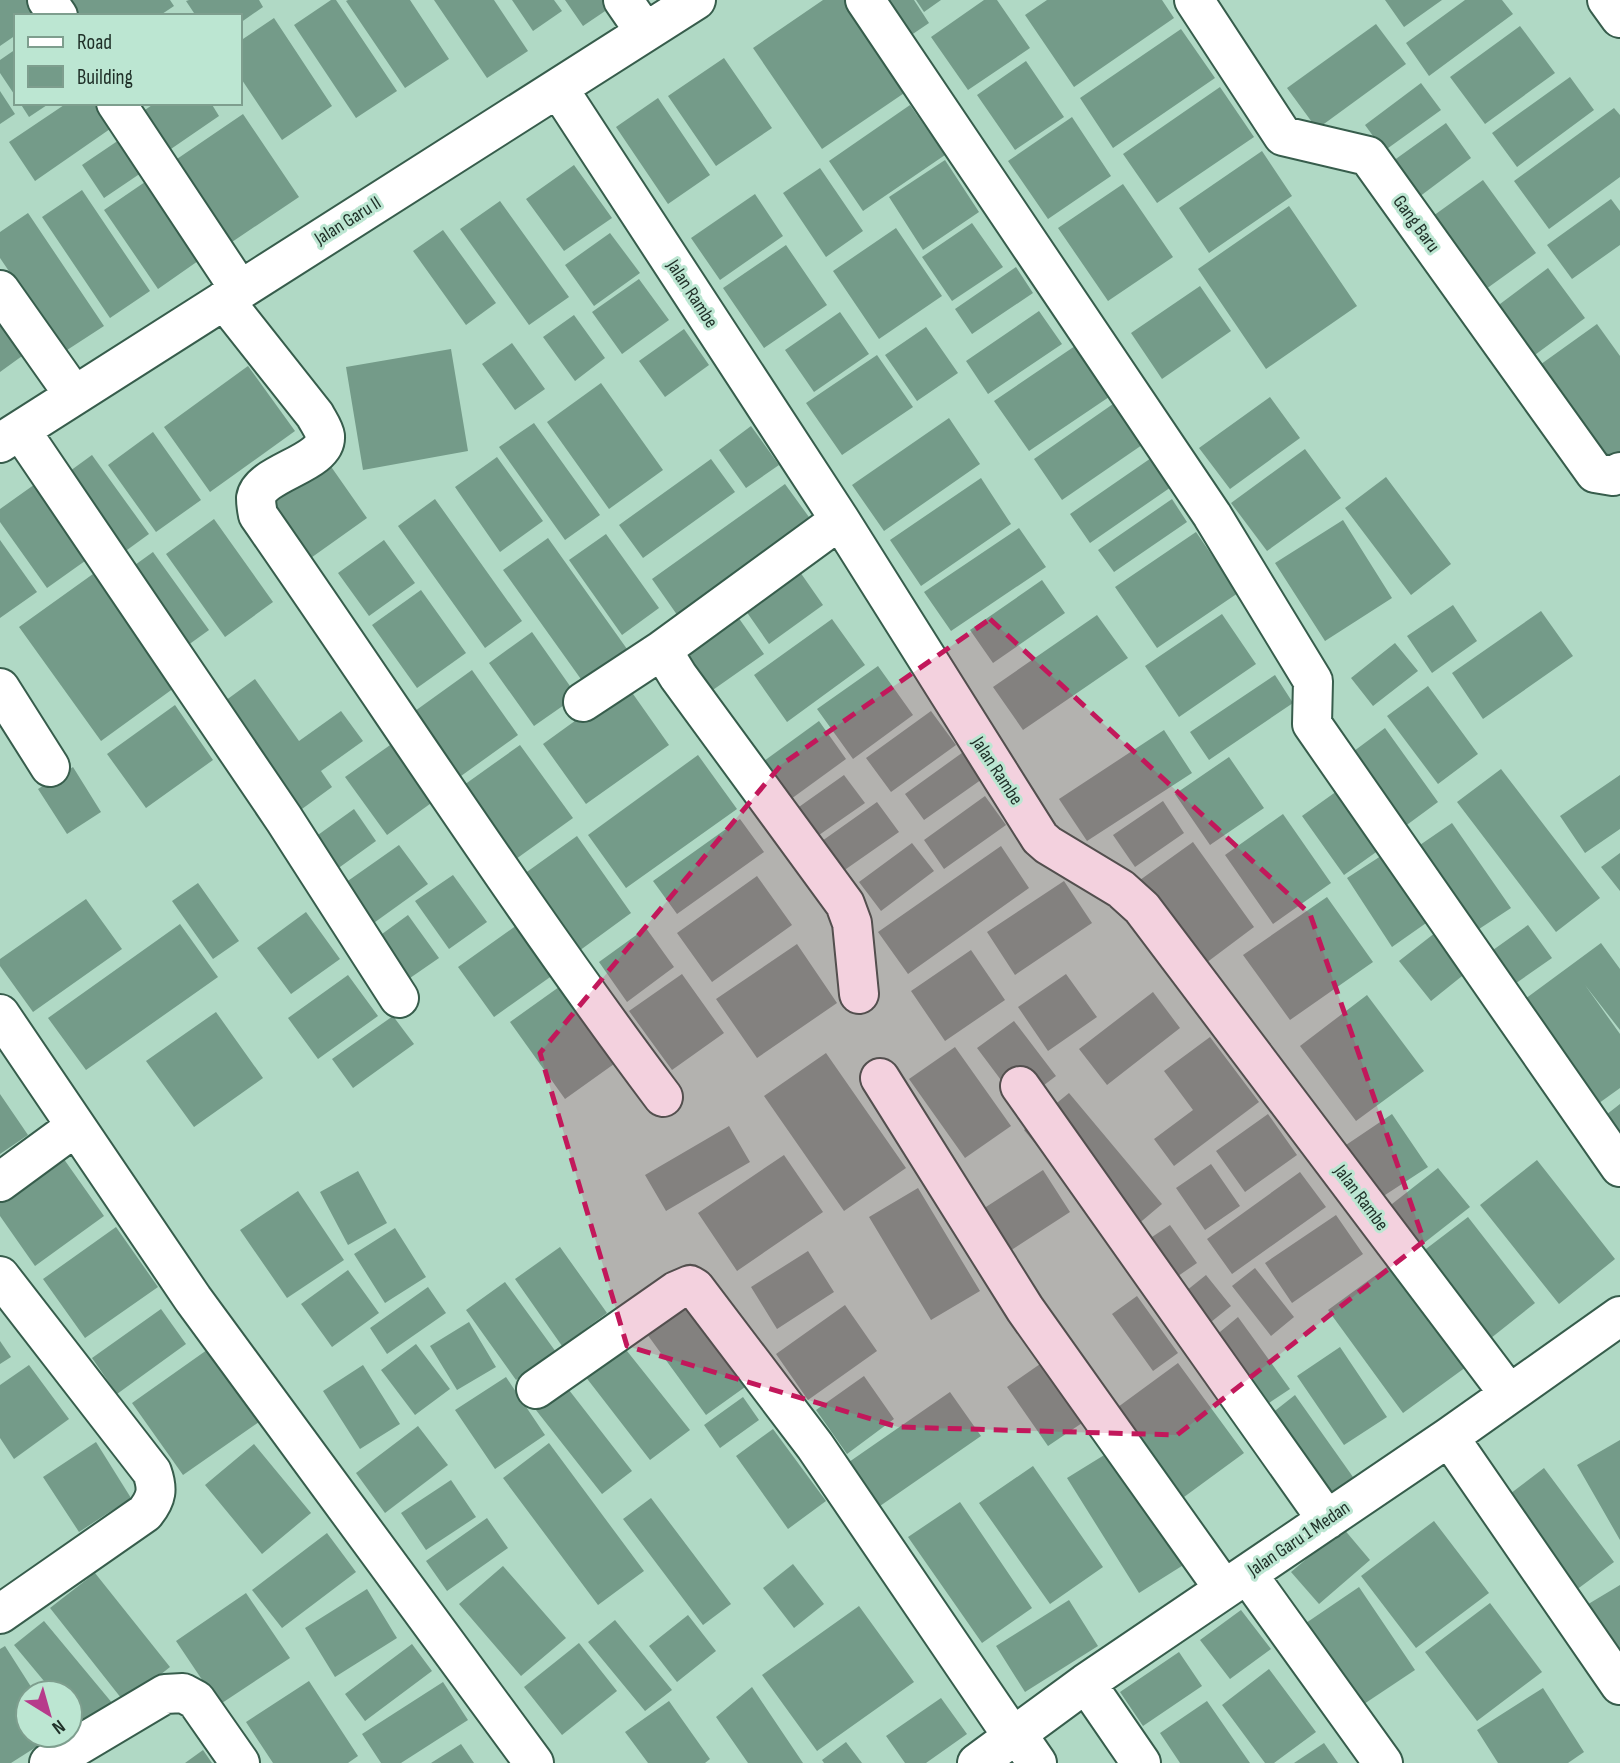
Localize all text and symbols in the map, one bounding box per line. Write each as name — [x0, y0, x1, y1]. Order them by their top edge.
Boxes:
legend — [14, 14, 242, 105]
text: Road — [77, 30, 112, 55]
text: Building — [77, 65, 133, 90]
street label: Gang Baru — [1388, 191, 1444, 257]
street label: Jalan Garu II — [310, 192, 385, 251]
street label: Jalan Rambe — [661, 255, 723, 332]
street label: Jalan Rambe — [966, 732, 1028, 809]
street label: Jalan Rambe — [1328, 1160, 1393, 1236]
street label: Jalan Garu 1 Medan — [1243, 1496, 1354, 1582]
north arrow — [14, 1679, 84, 1749]
text: N — [47, 1714, 69, 1739]

